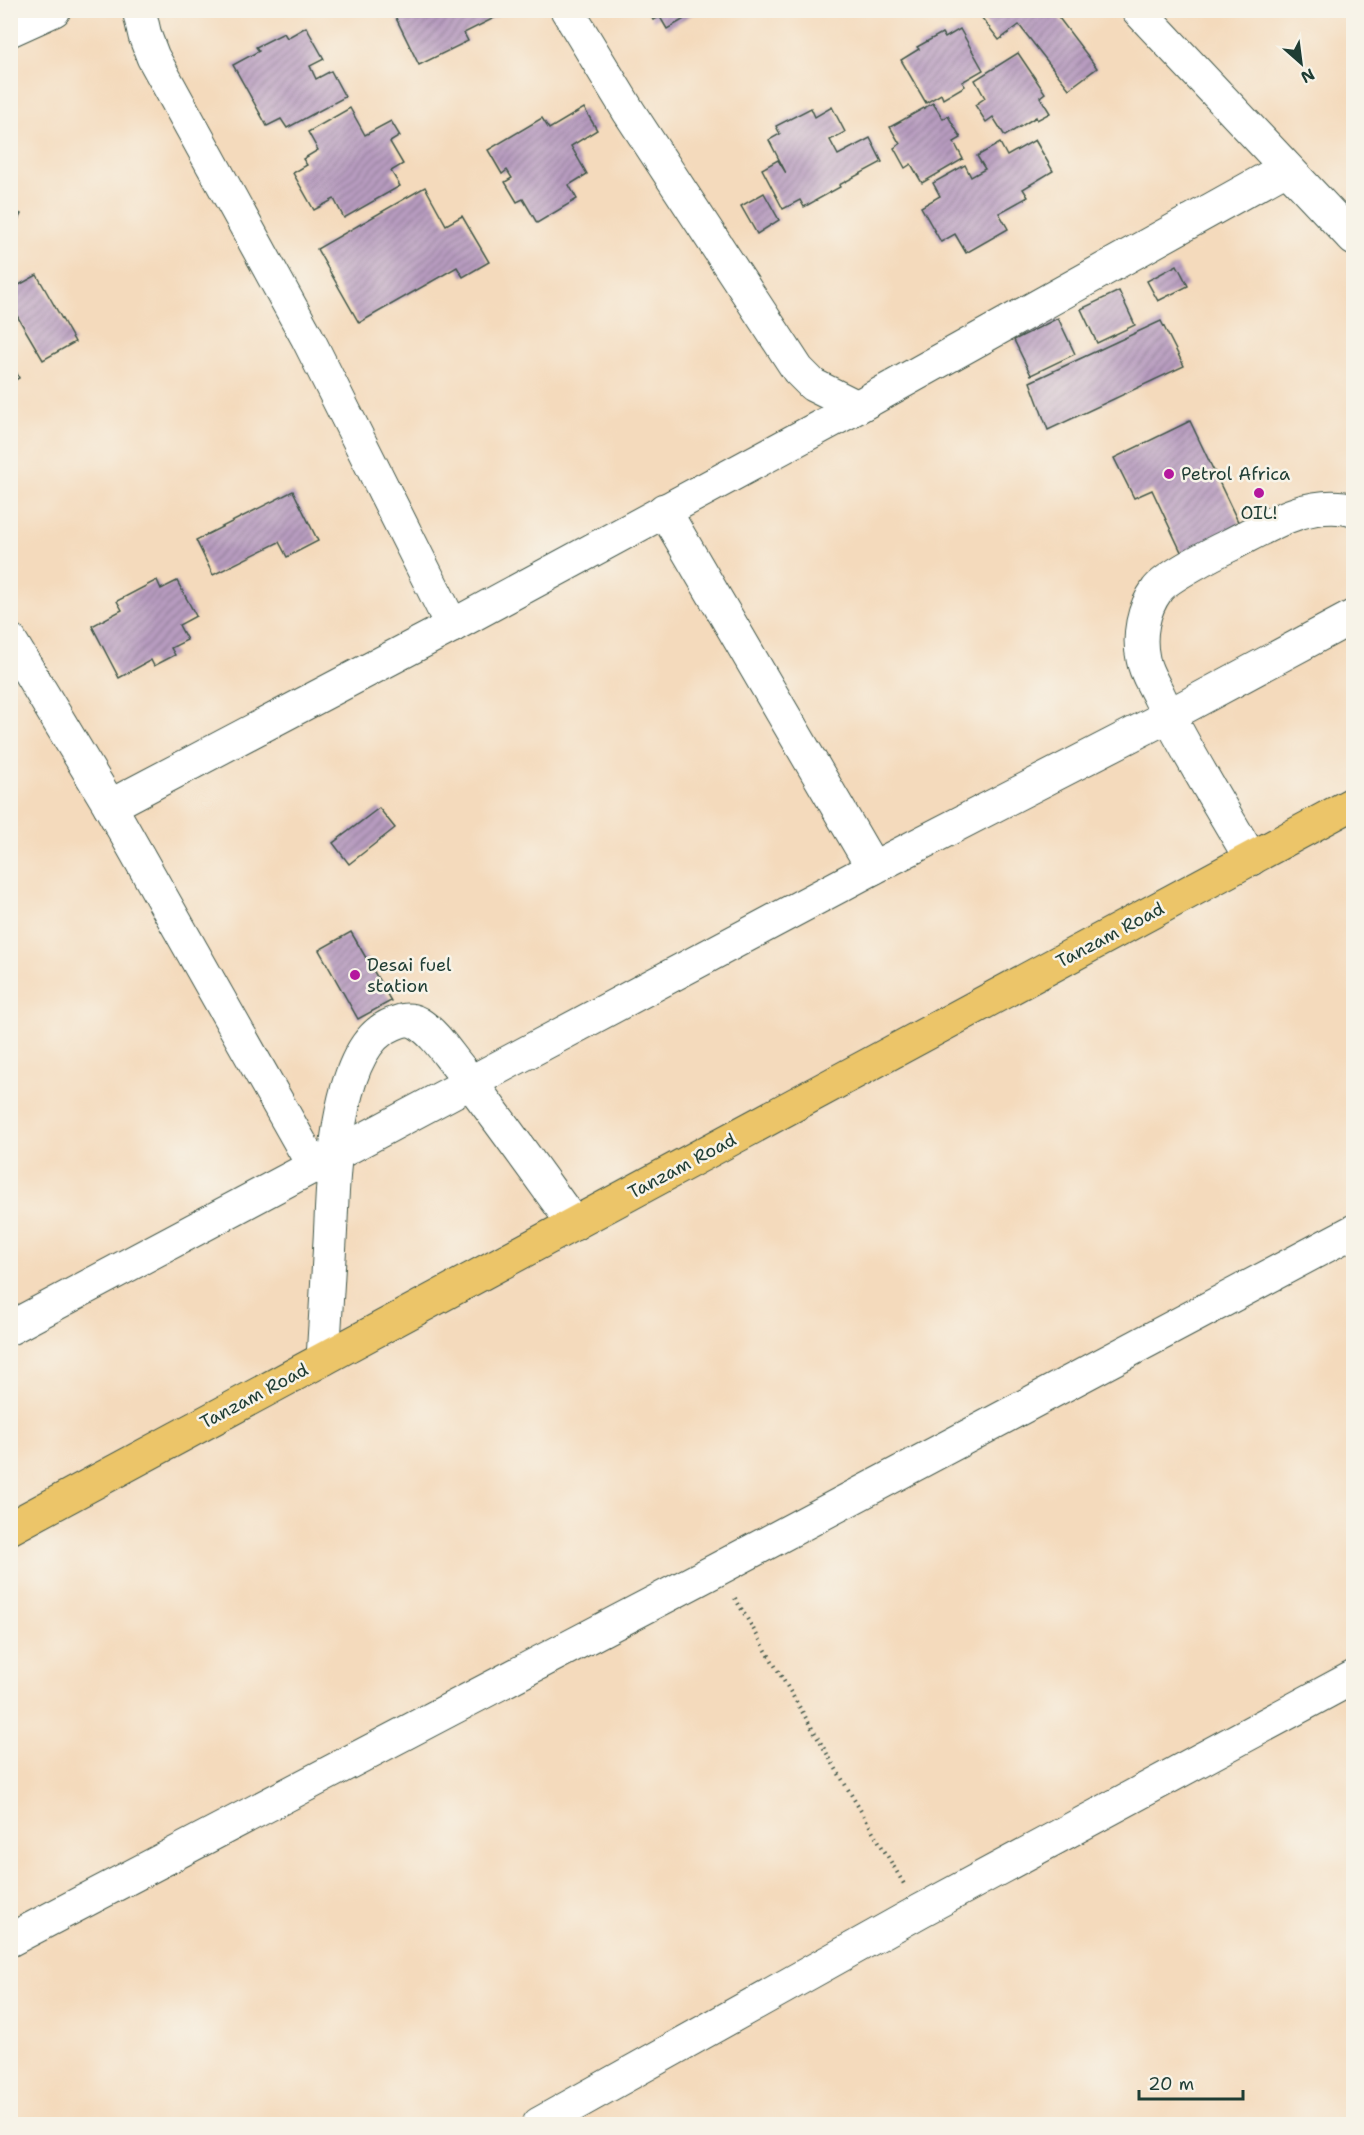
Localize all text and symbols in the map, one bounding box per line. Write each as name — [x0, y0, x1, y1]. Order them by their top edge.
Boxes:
north arrow — [1271, 33, 1331, 93]
text: N — [1297, 64, 1318, 88]
place label: Petrol Africa — [1181, 462, 1290, 486]
marker: Petrol Africa — [1162, 467, 1176, 481]
marker: OIL! — [1252, 486, 1266, 500]
place label: OIL! — [1241, 501, 1277, 525]
street label: Tanzam Road — [1052, 896, 1168, 974]
place label: Desai fuel station — [367, 953, 452, 998]
marker: Desai fuel station — [348, 968, 362, 982]
street label: Tanzam Road — [624, 1127, 740, 1205]
street label: Tanzam Road — [196, 1357, 312, 1435]
scale bar — [1139, 2063, 1242, 2101]
text: 20 m — [1148, 2072, 1194, 2096]

